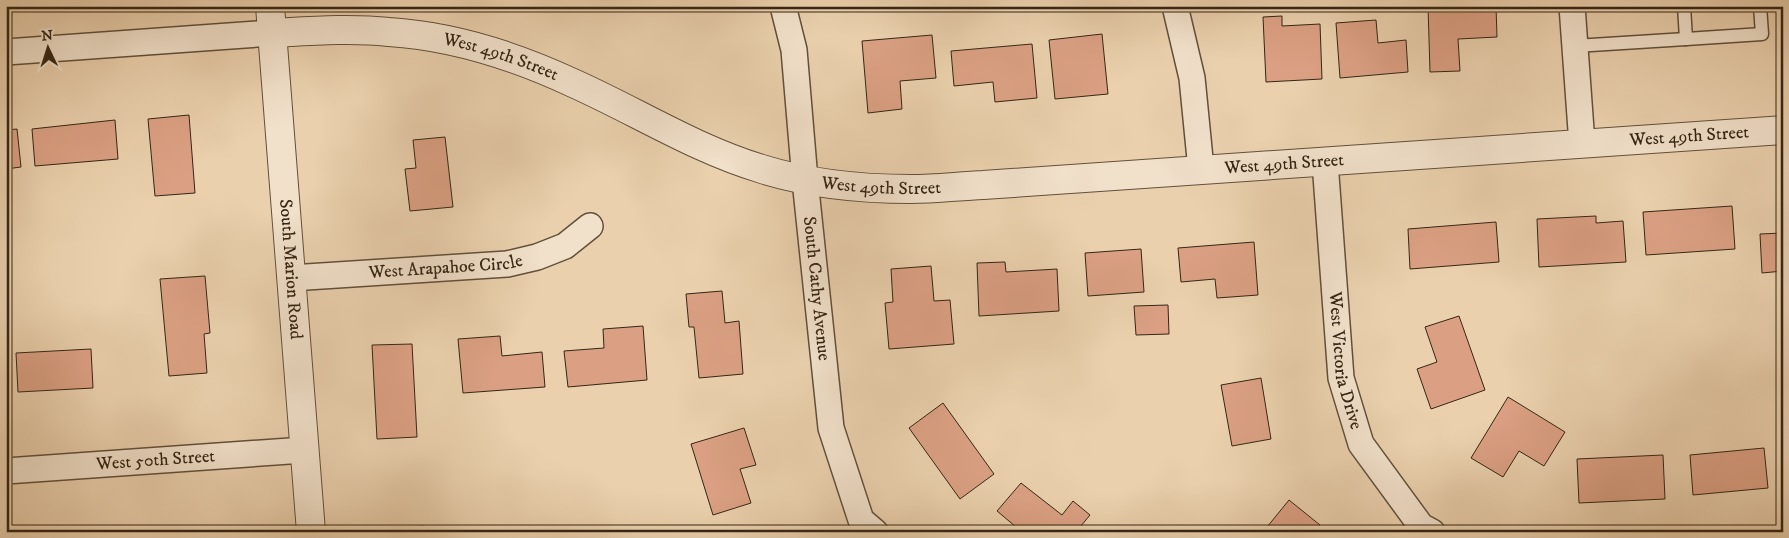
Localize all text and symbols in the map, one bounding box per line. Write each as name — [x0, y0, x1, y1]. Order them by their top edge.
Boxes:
north arrow — [22, 22, 72, 72]
text: N — [41, 27, 54, 45]
street label: West 49th Street — [440, 28, 562, 86]
street label: West 49th Street — [1628, 121, 1750, 152]
street label: West 49th Street — [1223, 149, 1345, 179]
street label: West 49th Street — [819, 172, 942, 200]
street label: South Marion Road — [274, 198, 307, 340]
street label: South Cathy Avenue — [798, 215, 835, 362]
street label: West Arapahoe Circle — [367, 250, 525, 284]
street label: West Victoria Drive — [1324, 290, 1367, 432]
street label: West 50th Street — [94, 445, 216, 476]

